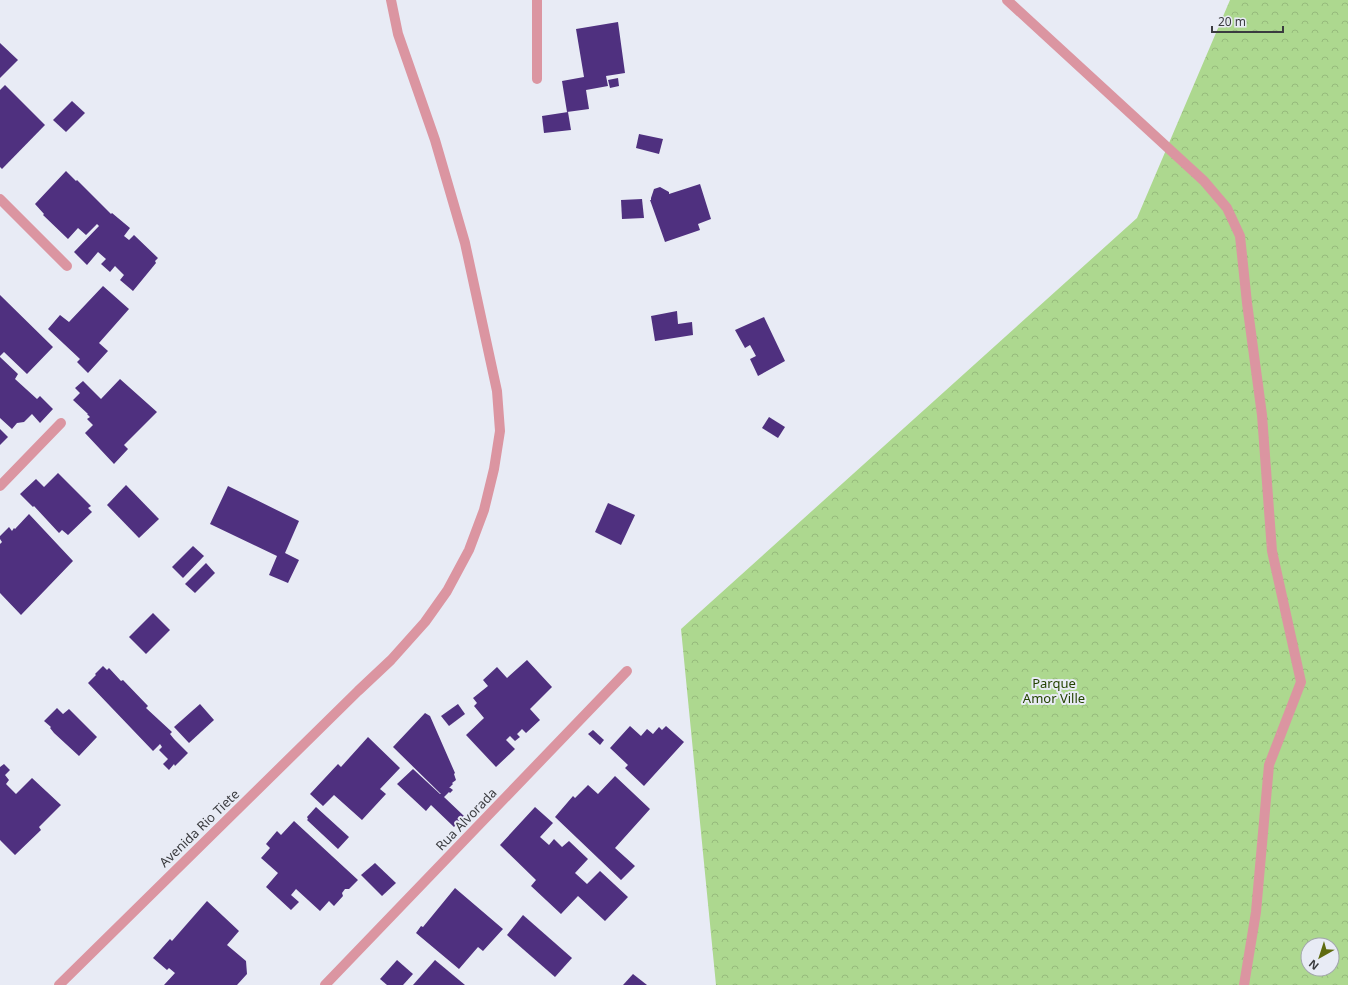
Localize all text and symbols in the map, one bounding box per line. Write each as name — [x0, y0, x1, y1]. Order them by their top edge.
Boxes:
scale bar — [1212, 8, 1283, 34]
text: 20 m — [1218, 13, 1246, 30]
park label: Parque Amor Ville — [1023, 674, 1085, 707]
street label: Rua Alvorada — [432, 784, 500, 854]
street label: Avenida Rio Tiete — [155, 785, 243, 871]
north arrow — [1300, 937, 1340, 977]
text: N — [1305, 957, 1322, 974]

